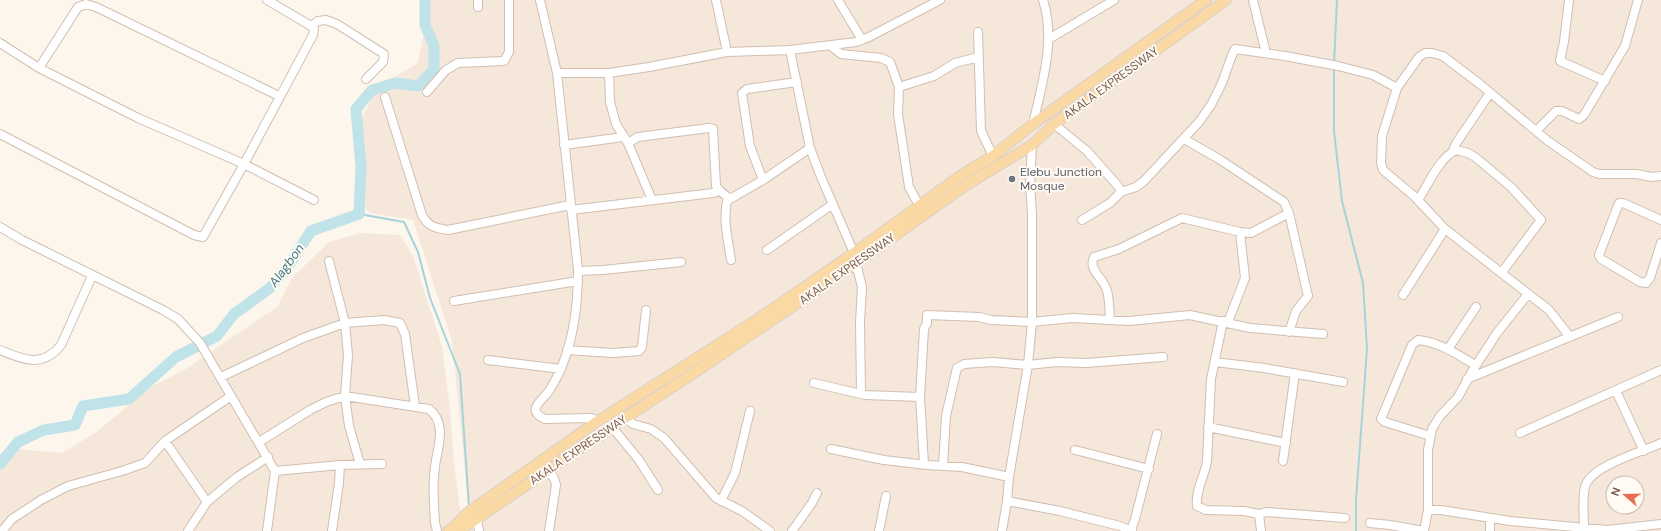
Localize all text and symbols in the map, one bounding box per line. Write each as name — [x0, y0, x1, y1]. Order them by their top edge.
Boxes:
street label: AKALA EXPRESSWAY — [1060, 43, 1162, 123]
place label: Elebu Junction Mosque — [1020, 164, 1102, 194]
marker: Elebu Junction Mosque — [1007, 174, 1017, 184]
street label: AKALA EXPRESSWAY — [796, 230, 898, 308]
water label: Alagbon — [264, 240, 308, 291]
street label: AKALA EXPRESSWAY — [526, 412, 630, 488]
north arrow — [1605, 475, 1645, 515]
text: N — [1608, 485, 1624, 498]

